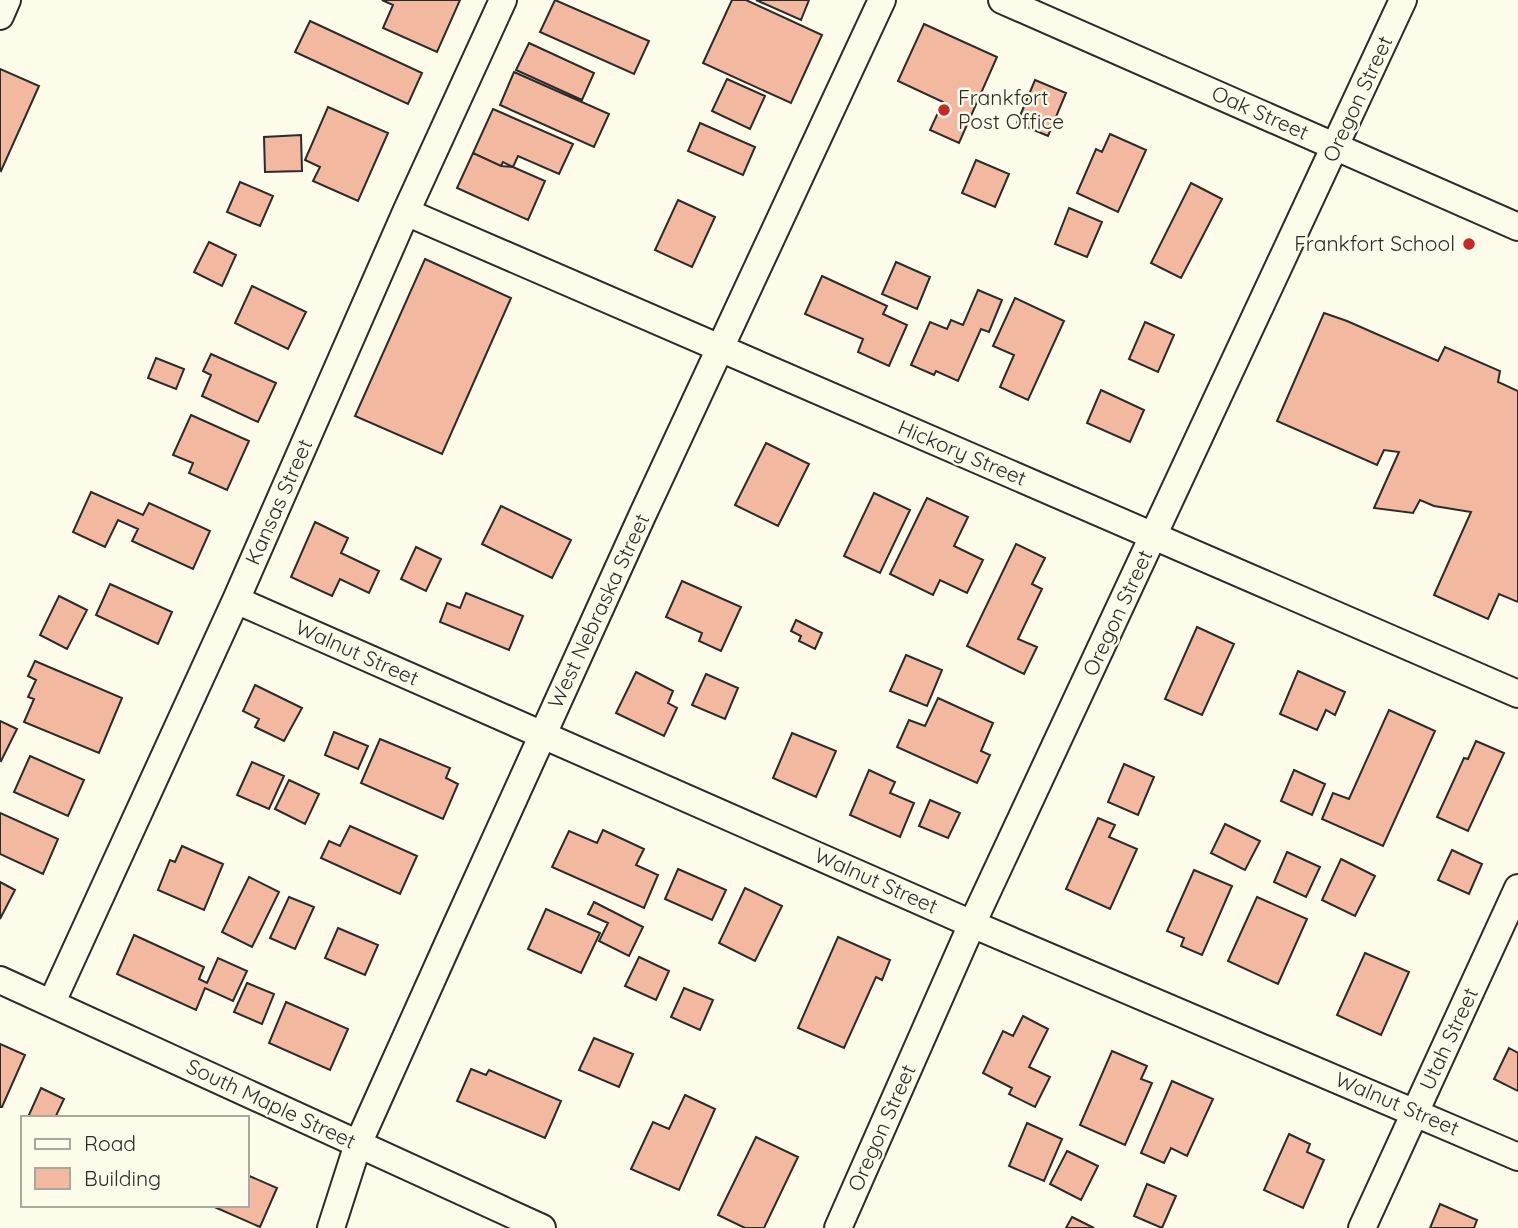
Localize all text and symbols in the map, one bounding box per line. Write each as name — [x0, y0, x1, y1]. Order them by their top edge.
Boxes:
street label: Oregon Street — [1317, 31, 1398, 166]
street label: Oak Street — [1208, 79, 1313, 145]
place label: Frankfort Post Office — [958, 84, 1064, 134]
marker: Frankfort Post Office — [936, 102, 952, 118]
place label: Frankfort School — [1294, 230, 1455, 256]
marker: Frankfort School — [1461, 236, 1477, 252]
street label: Hickory Street — [894, 413, 1031, 491]
street label: Kansas Street — [239, 435, 317, 568]
street label: West Nebraska Street — [542, 509, 655, 712]
street label: Oregon Street — [1077, 545, 1158, 680]
street label: Walnut Street — [292, 613, 423, 691]
street label: Walnut Street — [811, 841, 942, 919]
street label: Utah Street — [1413, 983, 1483, 1094]
street label: South Maple Street — [183, 1053, 360, 1154]
street label: Oregon Street — [842, 1060, 921, 1195]
street label: Walnut Street — [1332, 1065, 1463, 1141]
legend — [21, 1116, 248, 1207]
text: Road — [84, 1130, 136, 1156]
text: Building — [84, 1165, 161, 1191]

